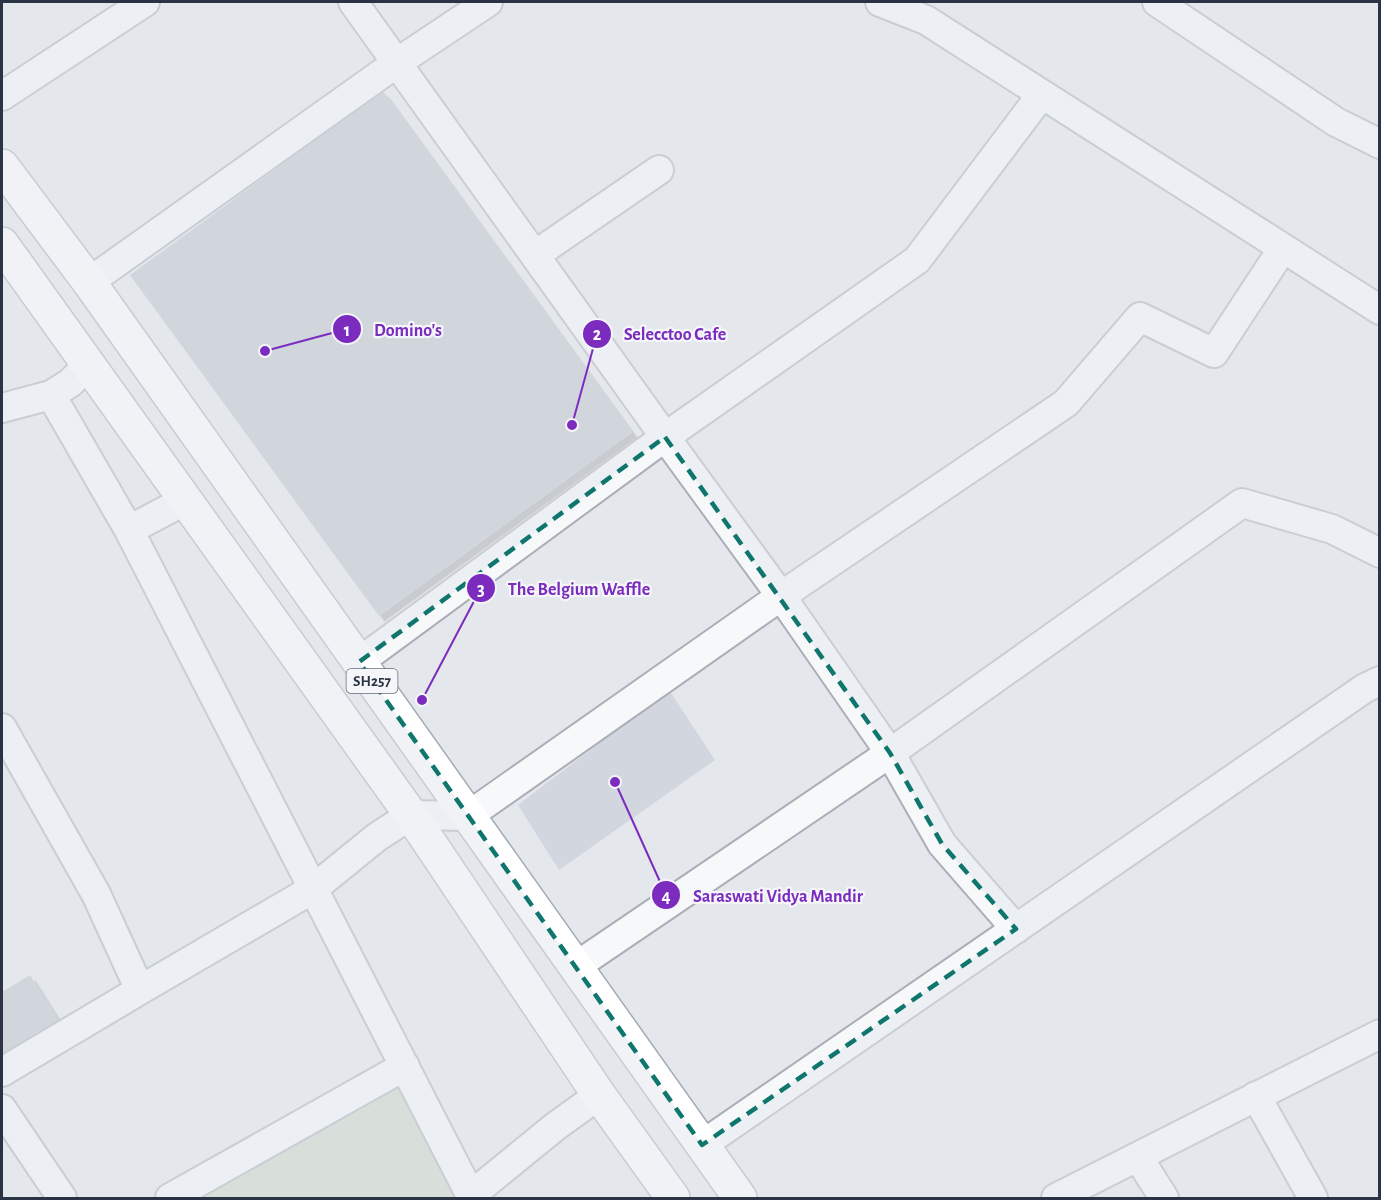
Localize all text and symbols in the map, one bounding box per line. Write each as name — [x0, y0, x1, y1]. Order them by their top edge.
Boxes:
callout: Domino's — [332, 311, 454, 347]
callout: Selecctoo Cafe — [582, 316, 738, 352]
text: 1 — [344, 322, 350, 340]
text: Domino's — [374, 322, 442, 340]
text: 2 — [593, 326, 602, 344]
text: Selecctoo Cafe — [624, 326, 726, 344]
callout: The Belgium Waffle — [466, 570, 662, 606]
text: 3 — [477, 581, 485, 599]
text: The Belgium Waffle — [508, 581, 650, 599]
road number: SH257 — [346, 669, 398, 693]
callout: Saraswati Vidya Mandir — [651, 877, 875, 913]
text: 4 — [661, 888, 671, 906]
text: Saraswati Vidya Mandir — [693, 888, 864, 906]

